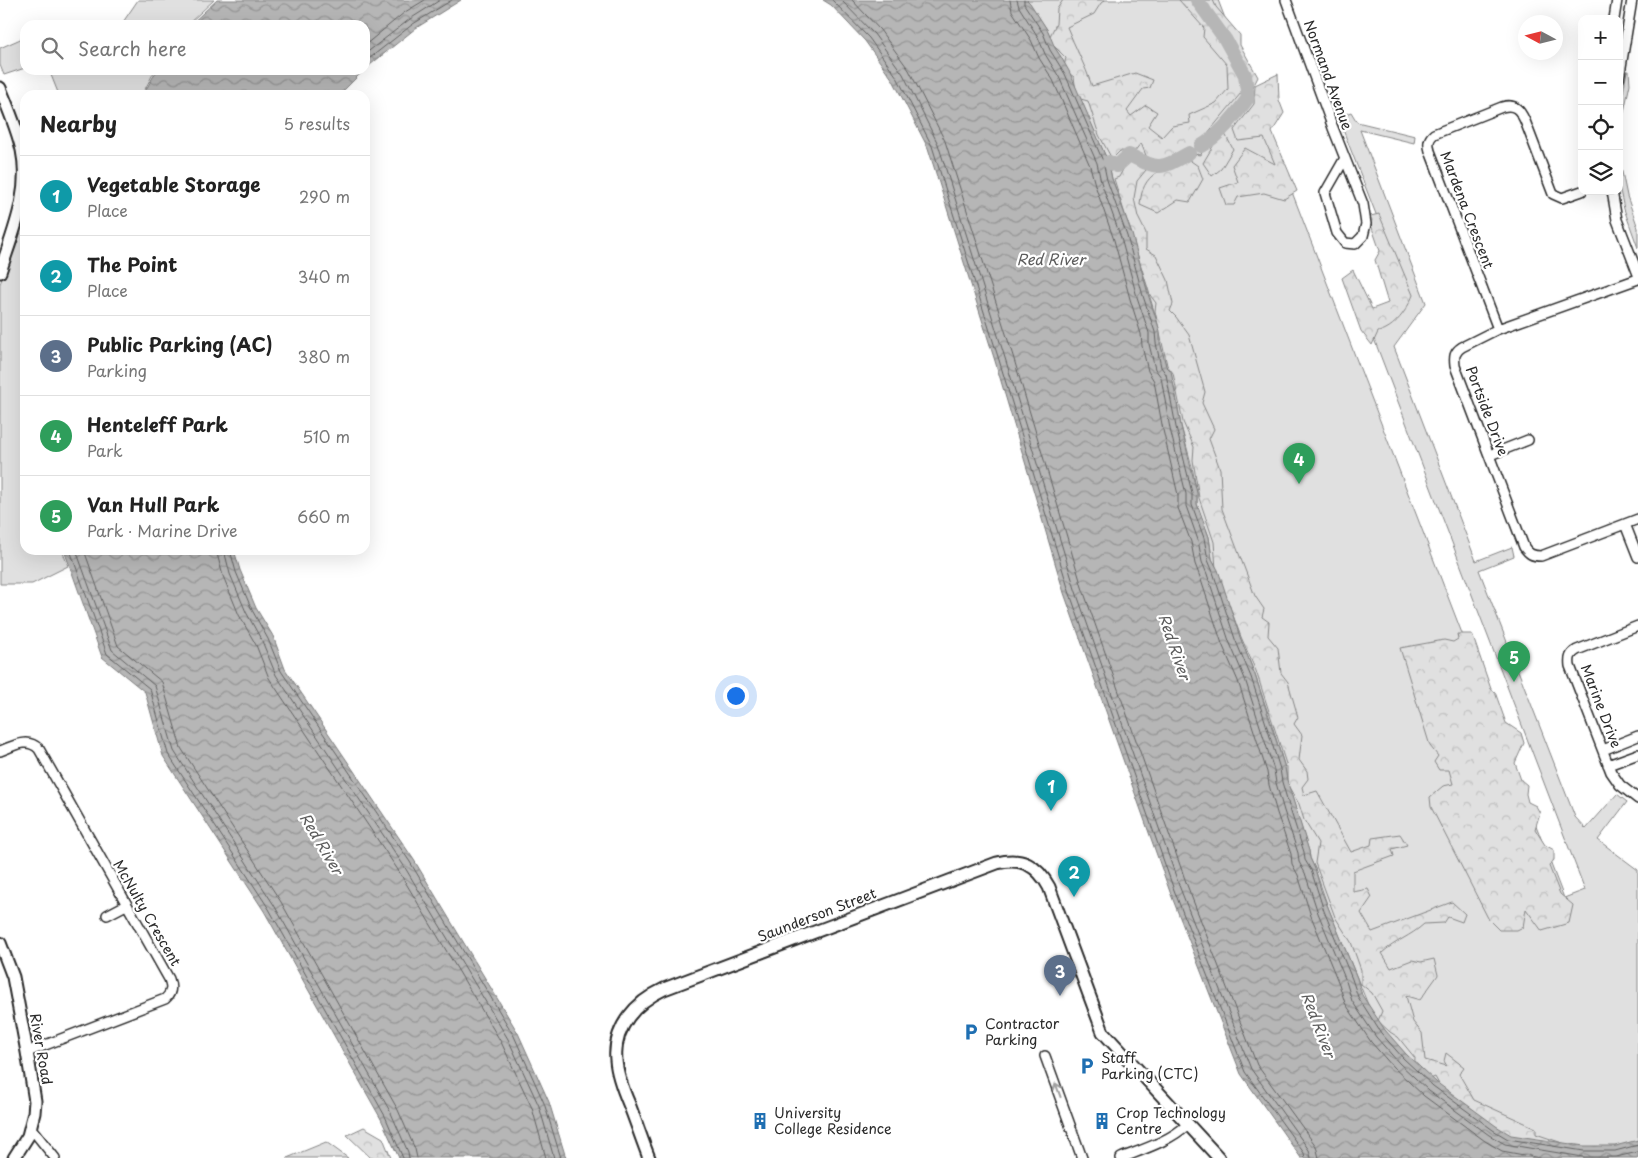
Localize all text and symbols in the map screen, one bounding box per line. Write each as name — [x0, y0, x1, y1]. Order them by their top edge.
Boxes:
north arrow — [1518, 15, 1563, 60]
map controls — [1578, 15, 1623, 195]
button: + — [1578, 15, 1623, 60]
street label: Normand Avenue — [1299, 17, 1358, 133]
search box — [20, 20, 370, 75]
icon: search — [38, 34, 66, 62]
text: Search here — [78, 34, 187, 62]
button: − — [1578, 60, 1623, 105]
button: locate — [1578, 105, 1623, 150]
text: Nearby — [40, 107, 117, 139]
text: 5 results — [283, 111, 350, 135]
street label: Mardena Crescent — [1435, 148, 1500, 272]
button: layers — [1578, 150, 1623, 195]
text: Vegetable Storage — [87, 170, 261, 198]
text: 1 — [52, 184, 60, 208]
text: 290 m — [299, 184, 350, 208]
text: Place — [87, 198, 128, 222]
water label: Red River — [1017, 247, 1087, 270]
text: The Point — [87, 250, 177, 278]
text: 2 — [50, 264, 62, 288]
text: 340 m — [298, 264, 350, 288]
text: Place — [87, 278, 128, 302]
text: Public Parking (AC) — [87, 330, 273, 358]
text: 3 — [51, 344, 61, 368]
text: 380 m — [298, 344, 350, 368]
text: Parking — [87, 358, 147, 382]
street label: Portside Drive — [1461, 363, 1514, 459]
text: Henteleff Park — [87, 410, 228, 438]
text: 4 — [51, 424, 61, 448]
text: 510 m — [302, 424, 350, 448]
text: Park — [87, 438, 123, 462]
pin: 4 — [1283, 443, 1315, 484]
text: Van Hull Park — [87, 490, 219, 518]
text: 5 — [51, 504, 61, 528]
text: 660 m — [297, 504, 350, 528]
text: Park · Marine Drive — [87, 518, 238, 542]
water label: Red River — [1153, 610, 1198, 685]
pin: 5 — [1498, 641, 1530, 682]
street label: Marine Drive — [1576, 661, 1627, 751]
your location — [723, 683, 749, 709]
pin: 1 — [1035, 770, 1067, 811]
water label: Red River — [295, 808, 351, 880]
street label: McNulty Crescent — [108, 856, 187, 970]
pin: 2 — [1058, 856, 1090, 897]
street label: Saunderson Street — [754, 882, 879, 947]
pin: 3 — [1044, 955, 1076, 996]
water label: Red River — [1296, 988, 1343, 1062]
street label: River Road — [25, 1011, 58, 1086]
place label: Contractor Parking — [985, 1013, 1060, 1050]
parking icon: Contractor Parking — [961, 1022, 981, 1042]
place label: Staff Parking (CTC) — [1101, 1047, 1198, 1084]
parking icon: Staff Parking (CTC) — [1077, 1056, 1097, 1076]
one-way arrow — [1053, 1083, 1062, 1098]
place label: University College Residence — [774, 1102, 892, 1139]
place label: Crop Technology Centre — [1116, 1102, 1226, 1139]
building icon: University College Residence — [750, 1111, 770, 1131]
building icon: Crop Technology Centre — [1092, 1111, 1112, 1131]

